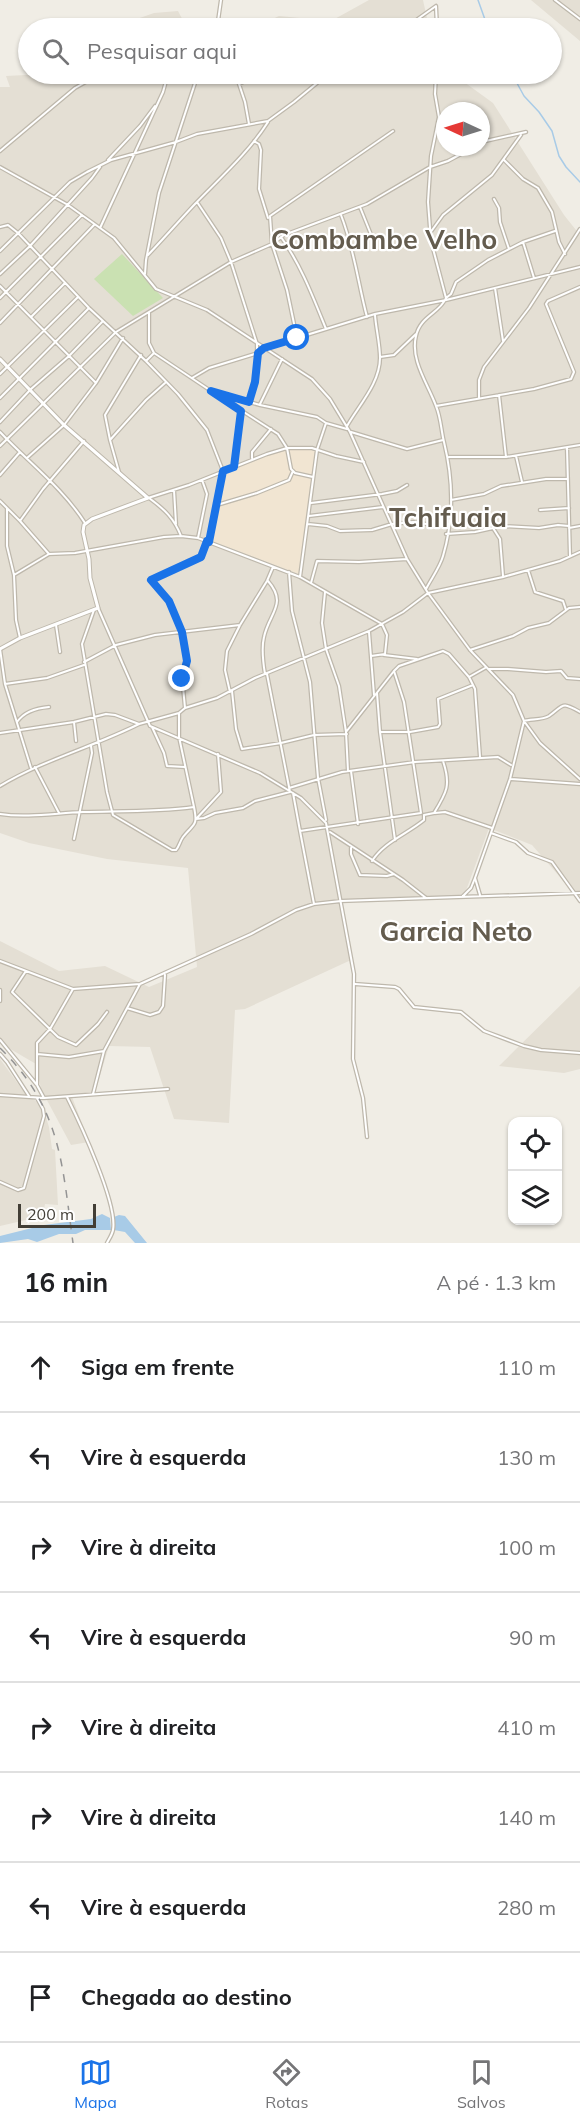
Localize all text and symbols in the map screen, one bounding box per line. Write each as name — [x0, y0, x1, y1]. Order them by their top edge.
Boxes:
search box — [18, 18, 562, 84]
icon: search — [39, 35, 72, 68]
text: Pesquisar aqui — [87, 37, 237, 65]
north arrow — [436, 102, 490, 156]
district label: Combambe Velho — [271, 222, 497, 256]
route start — [283, 324, 309, 350]
district label: Tchifuaia — [389, 500, 507, 534]
route end — [168, 665, 194, 691]
district label: Garcia Neto — [379, 914, 533, 948]
map controls — [508, 1117, 562, 1225]
button: locate — [508, 1117, 562, 1171]
button: layers — [508, 1171, 562, 1225]
scale bar — [18, 1201, 96, 1228]
text: 200 m — [27, 1204, 74, 1224]
text: 16 min — [24, 1266, 108, 1299]
text: A pé · 1.3 km — [437, 1270, 556, 1295]
icon: ahead — [24, 1351, 57, 1384]
text: Siga em frente — [81, 1353, 234, 1381]
text: 110 m — [497, 1355, 556, 1380]
icon: left — [24, 1441, 57, 1474]
text: Vire à esquerda — [81, 1443, 246, 1471]
text: 130 m — [497, 1445, 556, 1470]
icon: right — [24, 1531, 57, 1564]
text: Vire à direita — [81, 1533, 216, 1561]
text: 100 m — [497, 1535, 556, 1560]
icon: left — [24, 1621, 57, 1654]
text: Vire à esquerda — [81, 1623, 246, 1651]
text: 90 m — [509, 1625, 556, 1650]
icon: right — [24, 1711, 57, 1744]
text: Vire à direita — [81, 1713, 216, 1741]
text: 410 m — [497, 1715, 556, 1740]
icon: right — [24, 1801, 57, 1834]
text: Vire à direita — [81, 1803, 216, 1831]
text: 140 m — [497, 1805, 556, 1830]
icon: left — [24, 1891, 57, 1924]
text: Vire à esquerda — [81, 1893, 246, 1921]
text: 280 m — [497, 1895, 556, 1920]
icon: arrive — [24, 1981, 57, 2014]
text: Chegada ao destino — [81, 1983, 292, 2011]
tab: Mapa — [74, 2056, 117, 2112]
tab: Rotas — [265, 2056, 308, 2112]
tab: Salvos — [457, 2056, 506, 2112]

